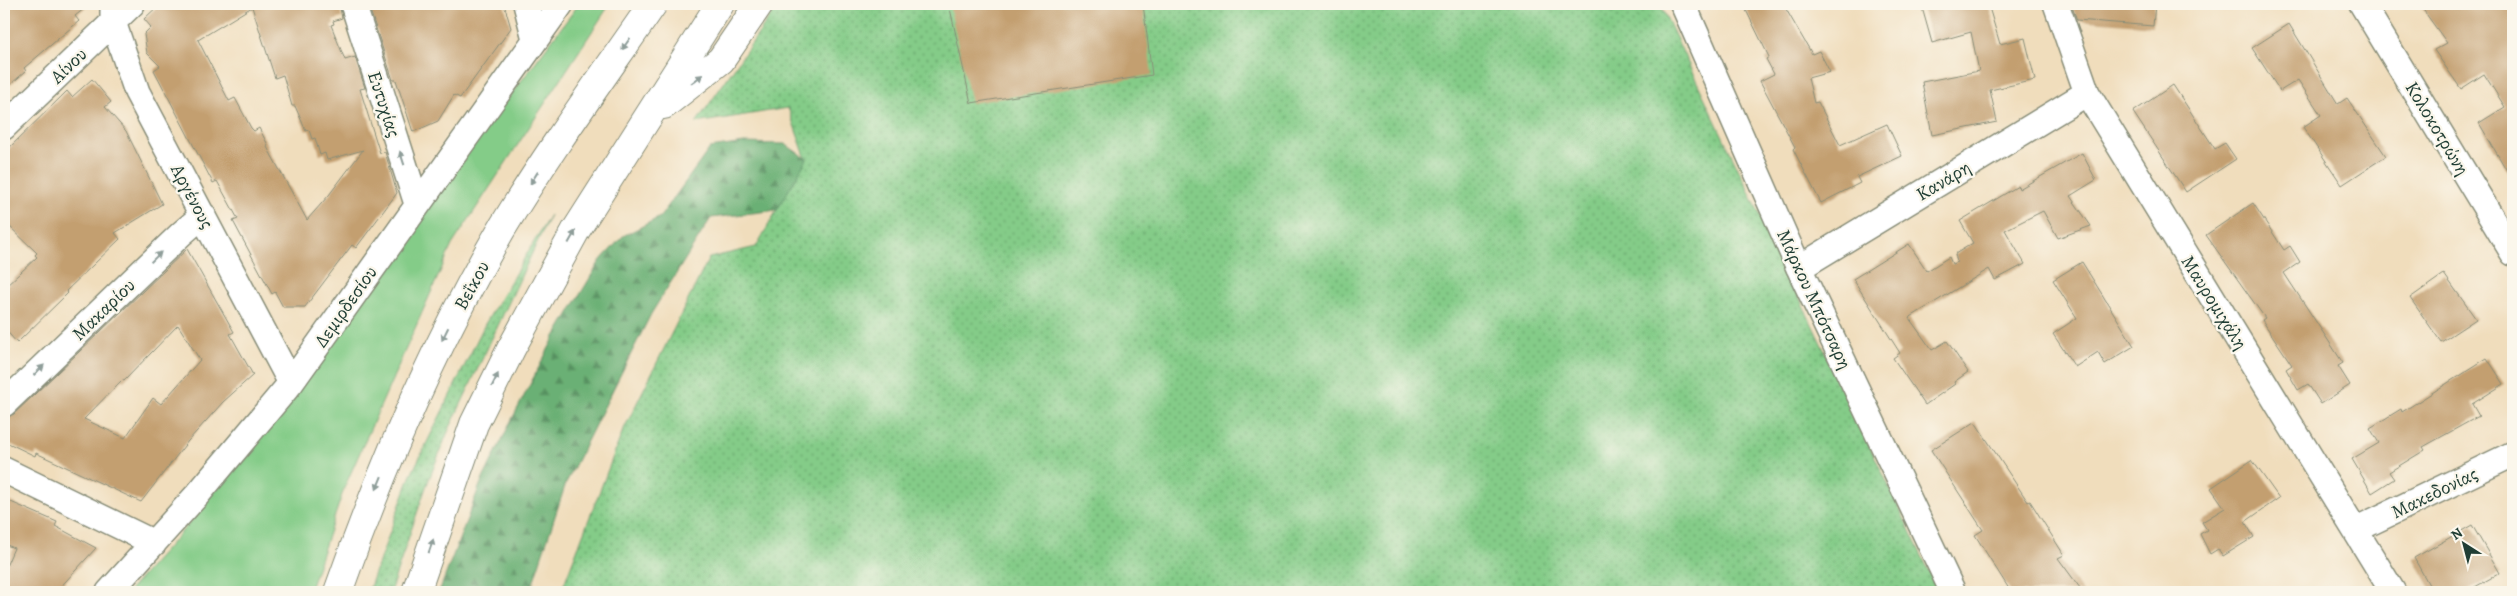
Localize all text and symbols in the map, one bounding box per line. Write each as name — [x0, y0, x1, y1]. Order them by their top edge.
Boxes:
one-way arrow — [621, 37, 631, 51]
street label: Αίνου — [44, 42, 93, 90]
street label: Ευτυχίας — [361, 68, 407, 141]
one-way arrow — [690, 74, 704, 84]
street label: Κολοκοτρώνη — [2399, 77, 2475, 180]
one-way arrow — [397, 150, 405, 165]
street label: Κανάρη — [1911, 154, 1976, 207]
street label: Αργένους — [164, 159, 220, 233]
one-way arrow — [530, 172, 539, 185]
street label: Μάρκου Μπότσαρη — [1770, 225, 1858, 374]
one-way arrow — [568, 230, 576, 244]
street label: Μαυρομιχάλη — [2175, 250, 2253, 355]
one-way arrow — [150, 251, 162, 263]
street label: Βεΐκου — [448, 256, 496, 315]
street label: Δεμιρδεσίου — [308, 261, 383, 353]
street label: Μακαρίου — [66, 273, 141, 347]
one-way arrow — [441, 327, 449, 342]
one-way arrow — [33, 364, 45, 376]
one-way arrow — [492, 373, 500, 387]
street label: Μακεδονίας — [2387, 461, 2482, 525]
one-way arrow — [375, 476, 383, 490]
north arrow — [2440, 518, 2490, 568]
text: N — [2447, 523, 2466, 545]
one-way arrow — [427, 538, 435, 553]

